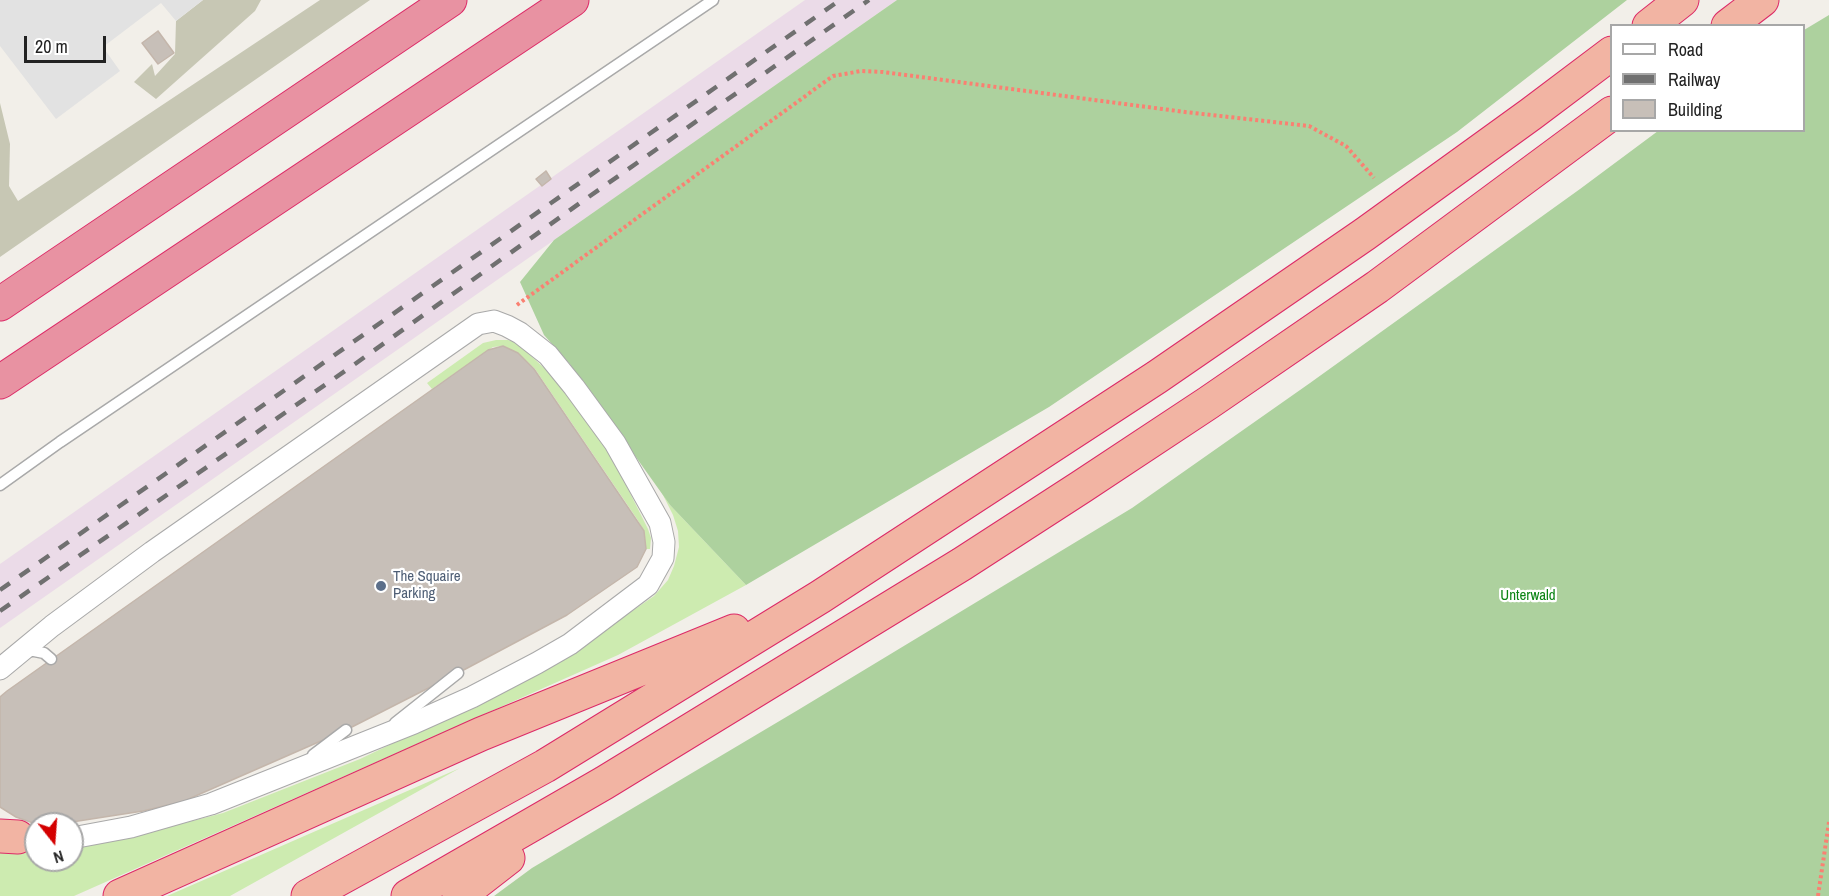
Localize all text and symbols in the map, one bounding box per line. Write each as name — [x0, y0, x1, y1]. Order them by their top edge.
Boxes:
scale bar — [27, 24, 110, 62]
legend — [1610, 24, 1805, 132]
text: 20 m — [35, 34, 68, 59]
text: Road — [1668, 37, 1703, 62]
text: Railway — [1668, 67, 1721, 92]
text: Building — [1668, 97, 1722, 122]
place label: The Squaire Parking — [393, 568, 461, 603]
marker: The Squaire Parking — [374, 579, 388, 593]
park label: Unterwald — [1500, 587, 1556, 605]
north arrow — [24, 812, 84, 872]
text: N — [51, 845, 66, 869]

